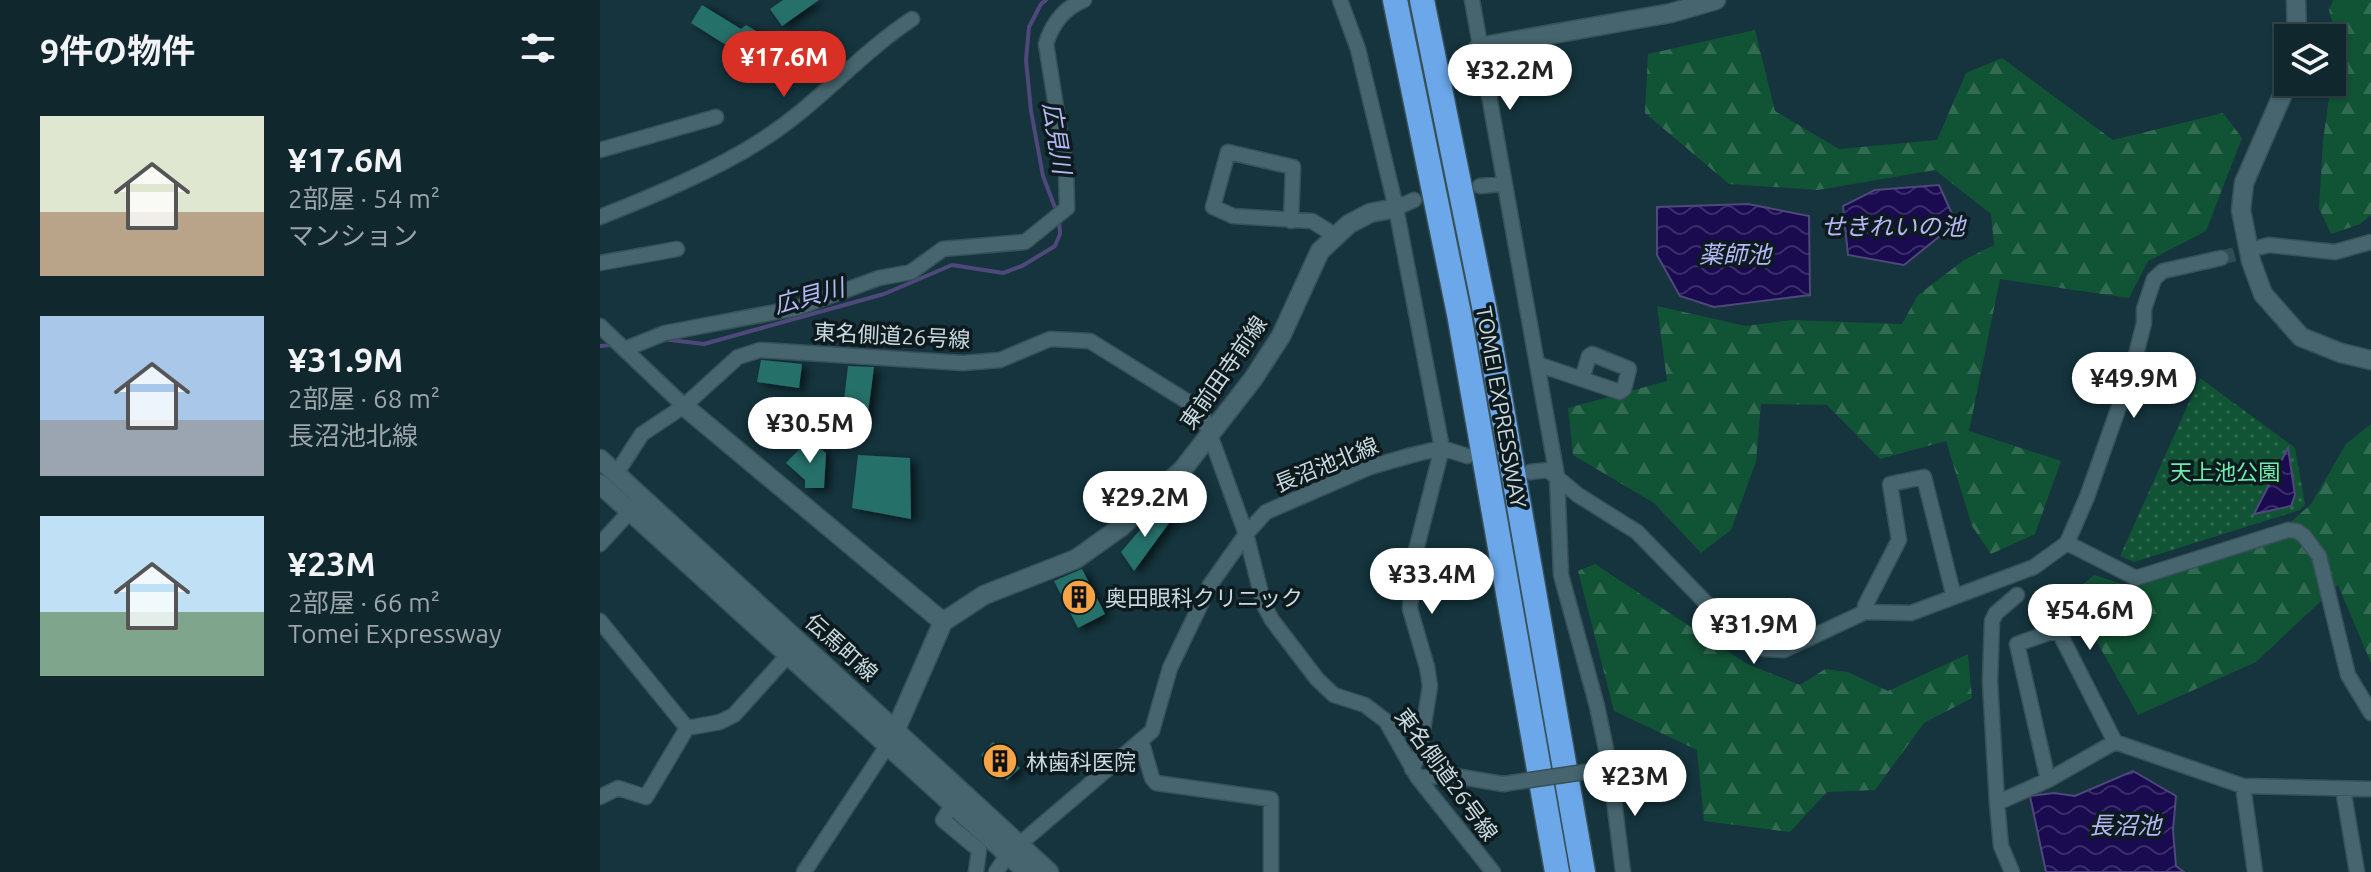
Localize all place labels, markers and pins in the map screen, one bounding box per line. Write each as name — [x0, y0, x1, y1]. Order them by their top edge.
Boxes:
pin: ¥17.6M — [719, 31, 849, 99]
pin: ¥32.2M — [1445, 44, 1575, 112]
pin: ¥49.9M — [2069, 352, 2199, 420]
pin: ¥30.5M — [745, 397, 875, 465]
pin: ¥29.2M — [1080, 471, 1210, 539]
pin: ¥33.4M — [1367, 548, 1497, 616]
building icon: 奥田眼科クリニック — [1060, 578, 1098, 616]
pin: ¥54.6M — [2025, 584, 2155, 652]
place label: 奥田眼科クリニック — [1105, 585, 1303, 610]
pin: ¥31.9M — [1689, 598, 1819, 666]
building icon: 林歯科医院 — [981, 742, 1019, 780]
place label: 林歯科医院 — [1026, 749, 1136, 774]
pin: ¥23M — [1588, 750, 1682, 818]

